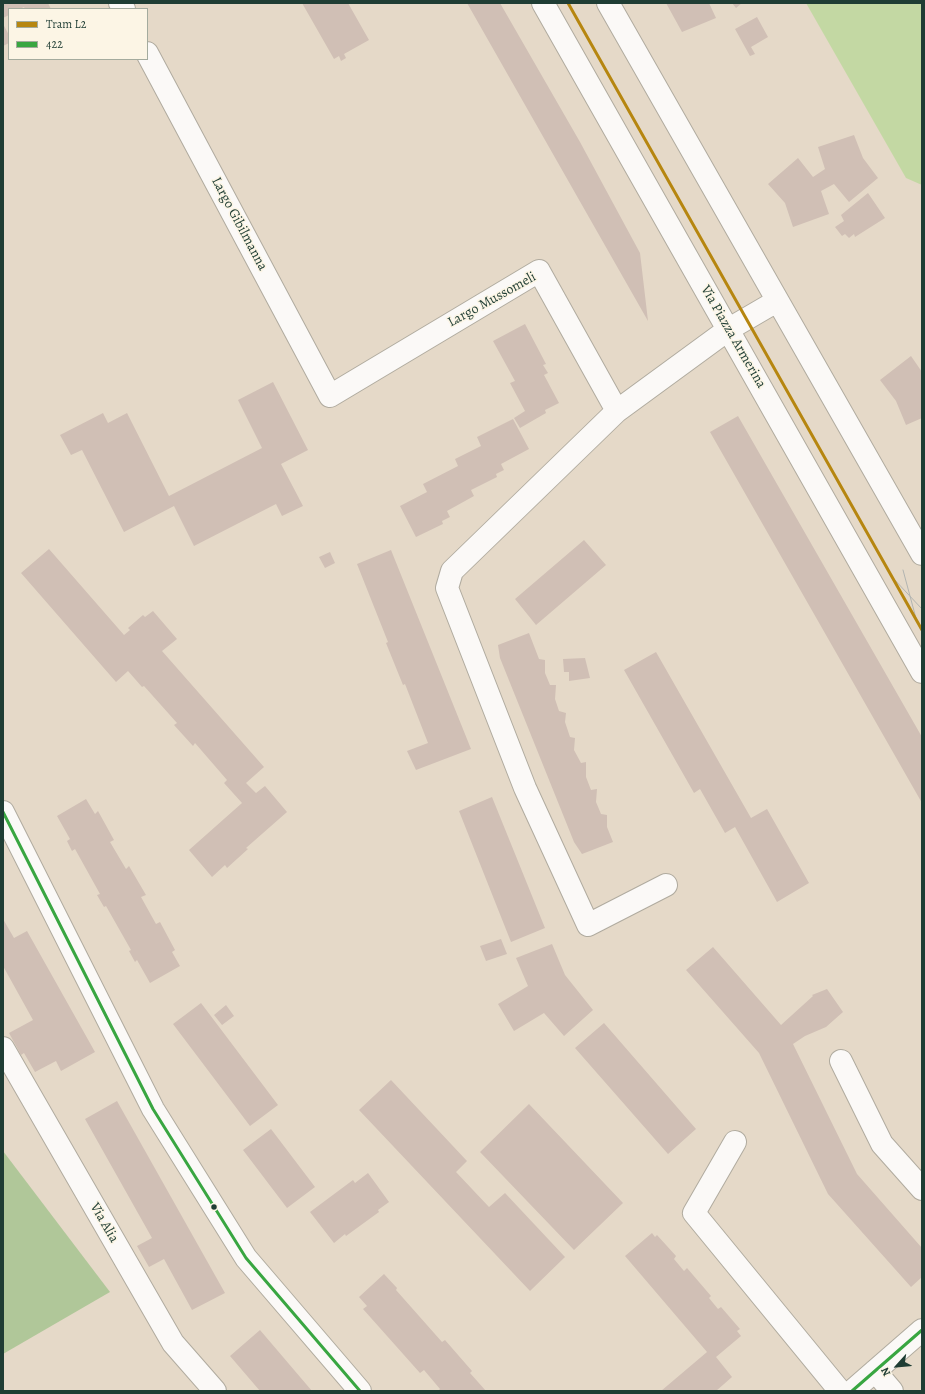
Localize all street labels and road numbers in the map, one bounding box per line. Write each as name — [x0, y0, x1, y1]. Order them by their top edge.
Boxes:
street label: Largo Gibilmanna — [207, 174, 271, 274]
street label: Largo Mussomeli — [445, 269, 539, 331]
street label: Via Piazza Armerina — [697, 283, 769, 391]
street label: Via Alia — [86, 1200, 122, 1246]

